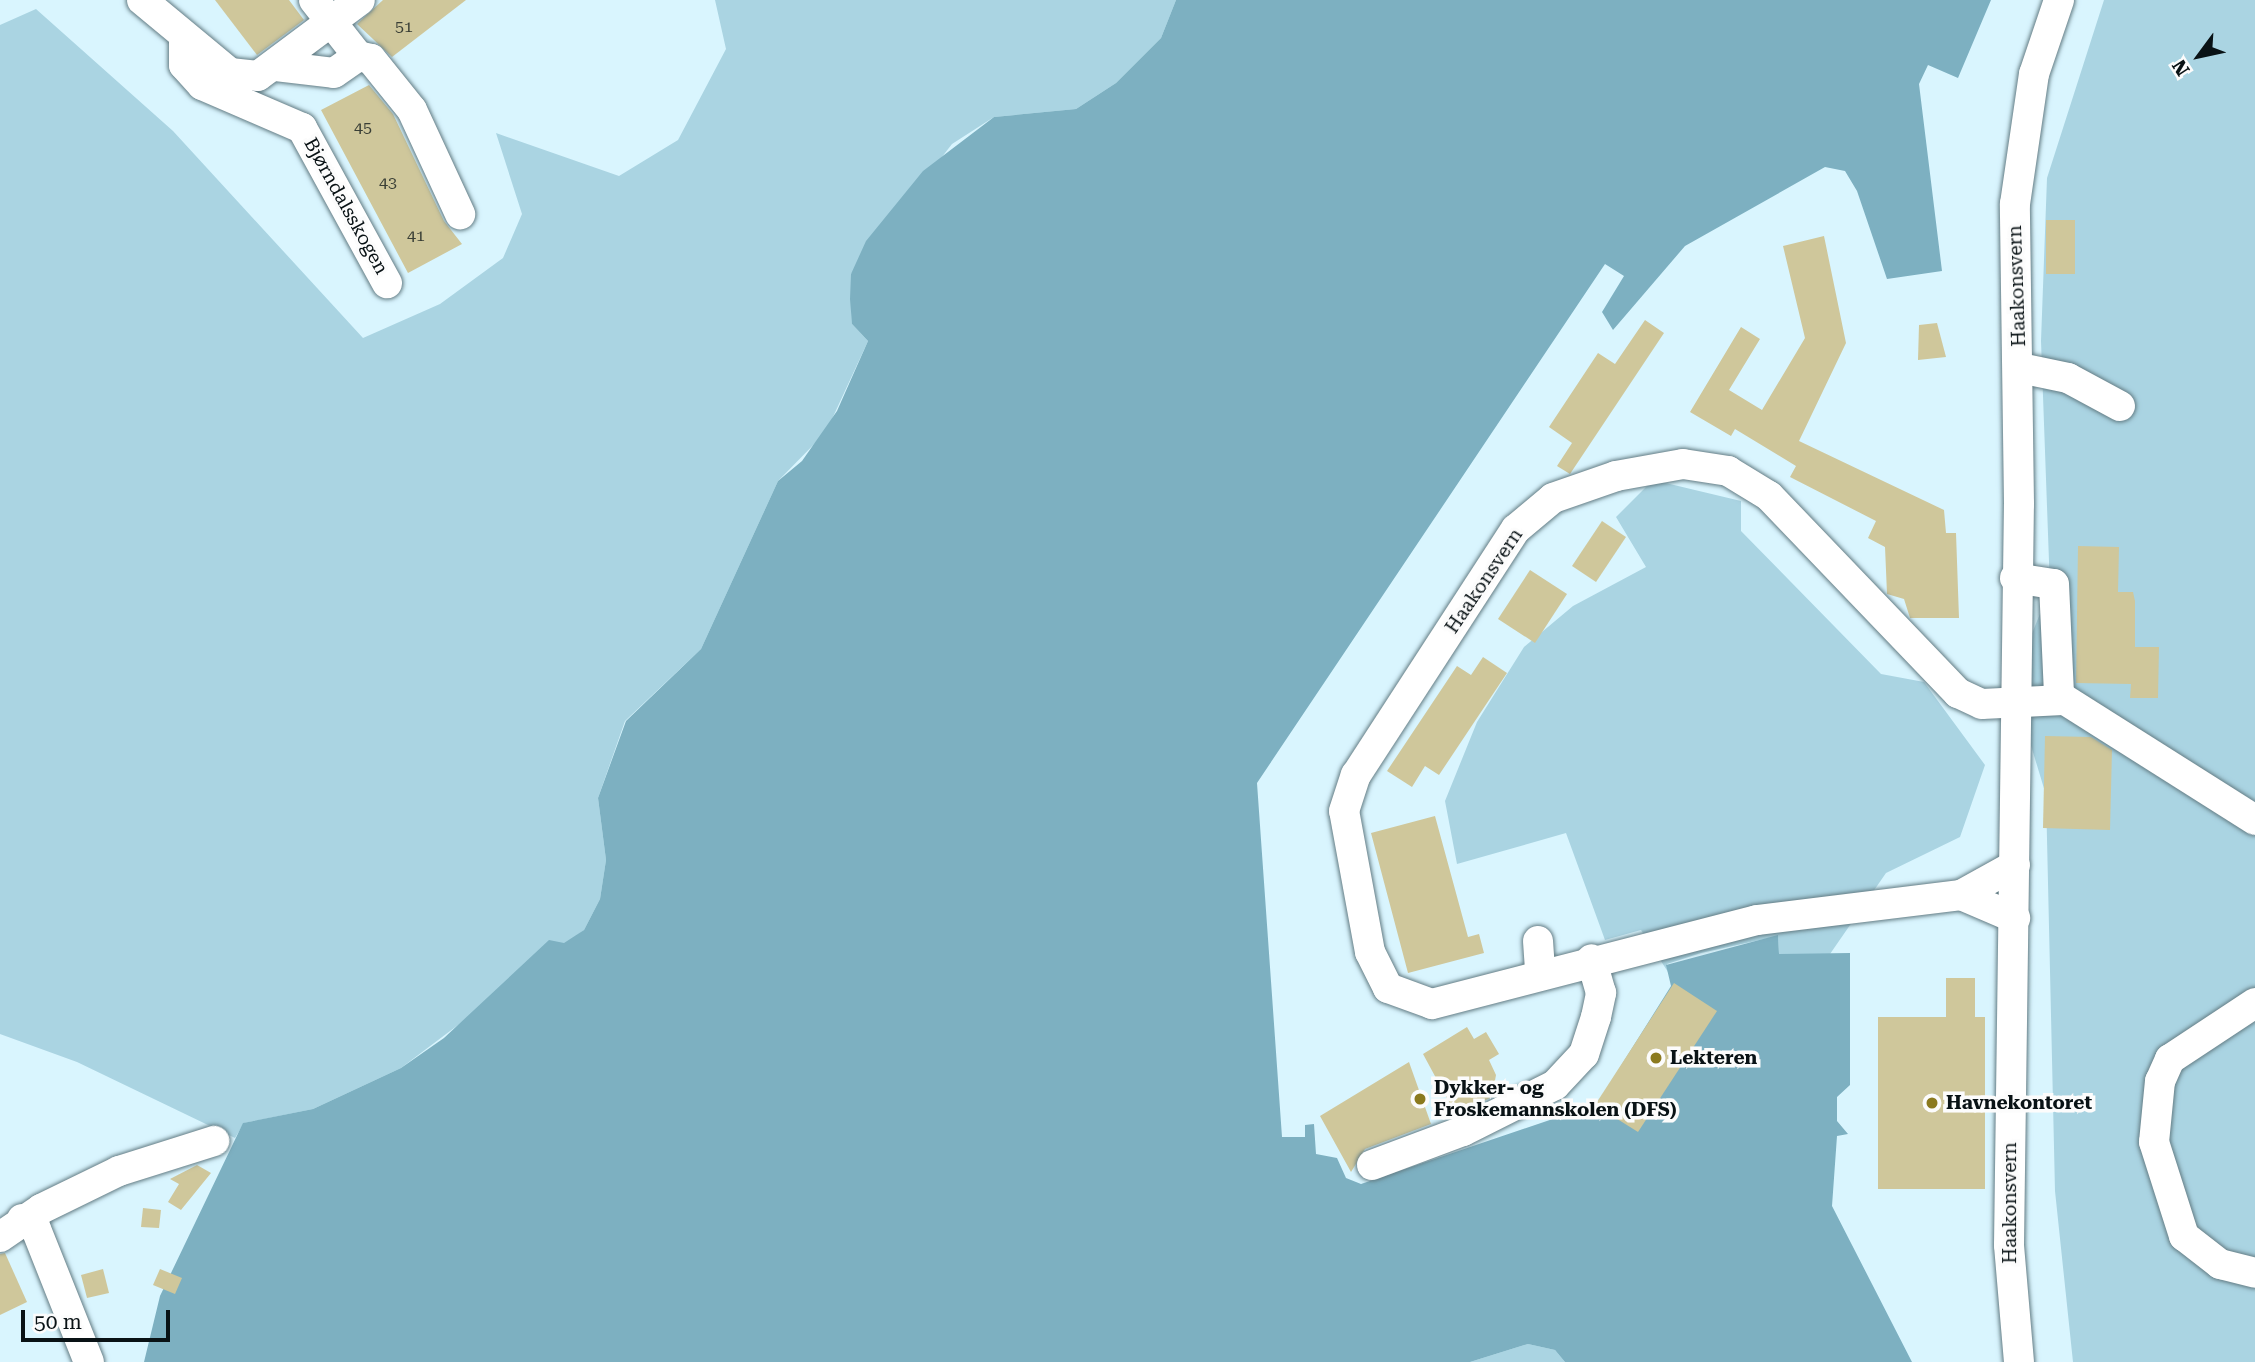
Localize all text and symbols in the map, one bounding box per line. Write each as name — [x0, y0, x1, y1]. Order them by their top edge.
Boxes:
house number: 51 — [395, 17, 413, 37]
north arrow — [2164, 21, 2234, 91]
text: N — [2167, 55, 2195, 80]
house number: 45 — [354, 118, 372, 138]
street label: Bjørndalsskogen — [299, 134, 393, 278]
house number: 43 — [379, 173, 397, 193]
street label: Haakonsvern — [2003, 225, 2031, 347]
house number: 41 — [407, 226, 425, 246]
street label: Haakonsvern — [1441, 524, 1527, 638]
place label: Lekteren — [1670, 1047, 1757, 1069]
marker: Lekteren — [1648, 1050, 1664, 1066]
place label: Dykker- og Froskemannskolen (DFS) — [1434, 1077, 1677, 1121]
marker: Dykker- og Froskemannskolen (DFS) — [1412, 1091, 1428, 1107]
place label: Havnekontoret — [1946, 1092, 2092, 1114]
marker: Havnekontoret — [1924, 1095, 1940, 1111]
street label: Haakonsvern — [1999, 1142, 2021, 1264]
scale bar — [24, 1296, 173, 1340]
text: 50 m — [34, 1310, 82, 1334]

